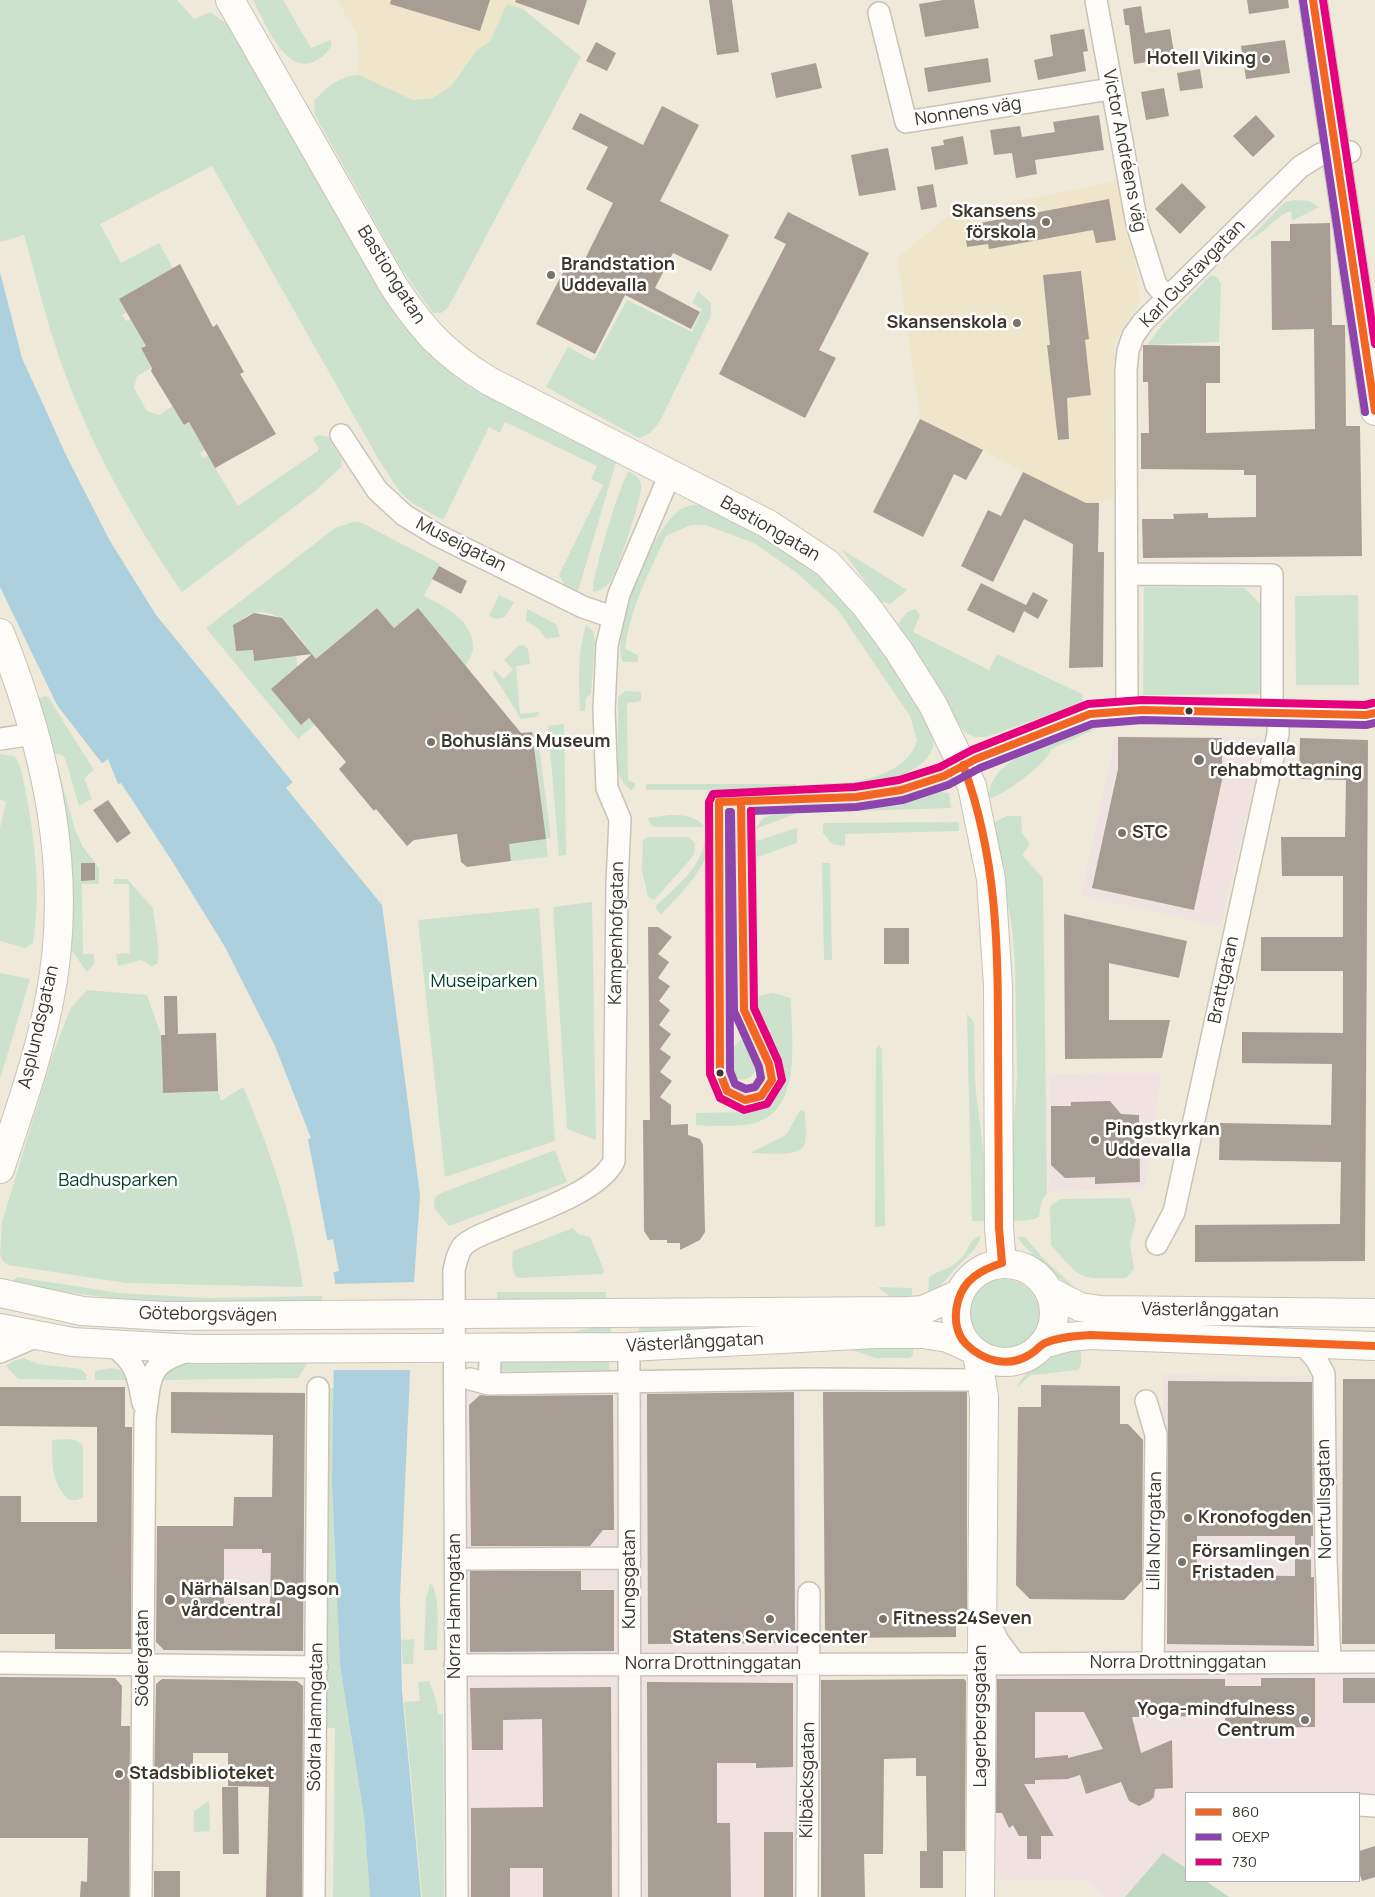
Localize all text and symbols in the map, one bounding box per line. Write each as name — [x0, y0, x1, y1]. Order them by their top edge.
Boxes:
place label: Hotell Viking — [1147, 48, 1256, 70]
marker: Hotell Viking — [1260, 53, 1272, 65]
street label: Victor Andréens väg — [1098, 68, 1150, 234]
street label: Nonnens väg — [913, 93, 1023, 131]
place label: Skansens förskola — [952, 201, 1036, 243]
street label: Karl Gustavgatan — [1136, 215, 1250, 333]
marker: Skansens förskola — [1040, 216, 1052, 228]
street label: Bastiongatan — [352, 222, 430, 328]
place label: Brandstation Uddevalla — [561, 254, 675, 296]
marker: Brandstation Uddevalla — [545, 269, 557, 281]
place label: Skansenskola — [886, 312, 1007, 334]
marker: Skansenskola — [1011, 317, 1023, 329]
street label: Bastiongatan — [716, 492, 824, 566]
street label: Museigatan — [412, 513, 510, 577]
unlabelled marker — [1184, 706, 1194, 716]
place label: Bohusläns Museum — [441, 731, 610, 753]
marker: Bohusläns Museum — [425, 736, 437, 748]
place label: Uddevalla rehabmottagning — [1210, 739, 1362, 782]
marker: Uddevalla rehabmottagning — [1192, 753, 1206, 767]
place label: STC — [1132, 822, 1168, 844]
marker: STC — [1116, 827, 1128, 839]
street label: Kampenhofgatan — [605, 861, 629, 1005]
street label: Brattgatan — [1204, 934, 1244, 1026]
street label: Asplundsgatan — [14, 963, 64, 1091]
park label: Museiparken — [431, 971, 537, 993]
unlabelled marker — [715, 1068, 725, 1078]
place label: Pingstkyrkan Uddevalla — [1105, 1119, 1220, 1162]
marker: Pingstkyrkan Uddevalla — [1089, 1134, 1101, 1146]
park label: Badhusparken — [58, 1170, 178, 1192]
street label: Västerlånggatan — [1141, 1299, 1279, 1323]
street label: Göteborgsvägen — [139, 1303, 277, 1327]
street label: Västerlånggatan — [626, 1329, 764, 1357]
street label: Norrtullsgatan — [1313, 1439, 1337, 1559]
street label: Lilla Norrgatan — [1143, 1471, 1167, 1591]
place label: Kronofogden — [1198, 1507, 1312, 1529]
marker: Kronofogden — [1182, 1512, 1194, 1524]
street label: Kungsgatan — [619, 1529, 641, 1629]
street label: Norra Hamngatan — [444, 1533, 466, 1679]
place label: Församlingen Fristaden — [1192, 1541, 1310, 1584]
marker: Församlingen Fristaden — [1176, 1556, 1188, 1568]
place label: Närhälsan Dagson vårdcentral — [181, 1579, 339, 1622]
marker: Närhälsan Dagson vårdcentral — [163, 1593, 177, 1607]
place label: Fitness24Seven — [893, 1608, 1032, 1630]
street label: Södergatan — [132, 1609, 154, 1707]
marker: Statens Servicecenter — [764, 1613, 776, 1625]
marker: Fitness24Seven — [877, 1613, 889, 1625]
place label: Statens Servicecenter — [672, 1627, 868, 1649]
street label: Södra Hamngatan — [304, 1642, 328, 1792]
street label: Lagerbergsgatan — [970, 1645, 992, 1787]
street label: Norra Drottninggatan — [1090, 1652, 1266, 1674]
street label: Norra Drottninggatan — [625, 1653, 801, 1675]
place label: Yoga-mindfulness Centrum — [1137, 1699, 1295, 1742]
marker: Yoga-mindfulness Centrum — [1299, 1714, 1311, 1726]
street label: Kilbäcksgatan — [796, 1722, 820, 1838]
place label: Stadsbiblioteket — [129, 1763, 275, 1785]
marker: Stadsbiblioteket — [113, 1768, 125, 1780]
legend — [1185, 1792, 1360, 1882]
text: 860 — [1232, 1801, 1259, 1822]
text: OEXP — [1232, 1826, 1270, 1847]
text: 730 — [1232, 1851, 1257, 1872]

